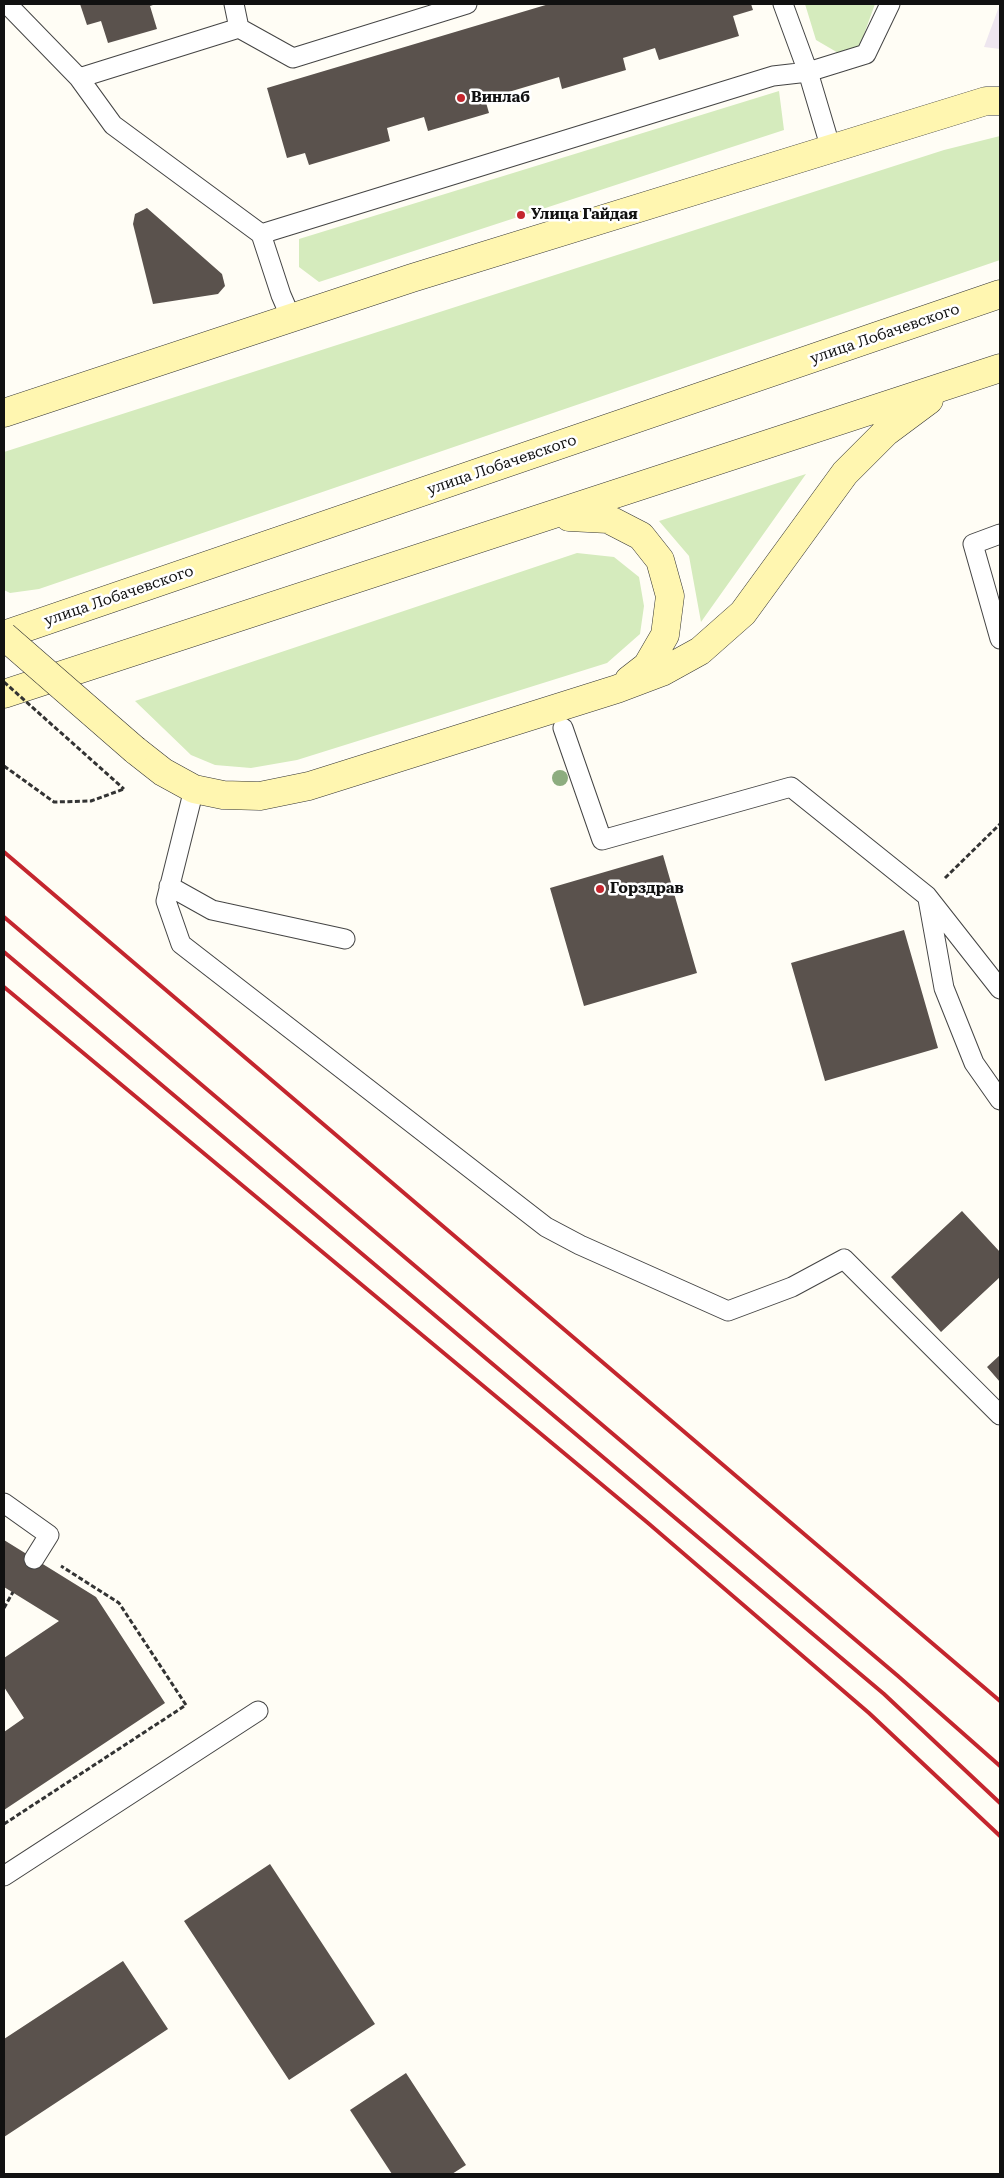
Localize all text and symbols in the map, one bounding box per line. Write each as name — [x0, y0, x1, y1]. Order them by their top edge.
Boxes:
place label: Винлаб — [471, 89, 530, 107]
marker: Винлаб — [455, 92, 467, 104]
place label: Улица Гайдая — [531, 206, 638, 224]
marker: Улица Гайдая — [515, 209, 527, 221]
street label: улица Лобачевского — [808, 300, 962, 368]
street label: улица Лобачевского — [425, 431, 579, 499]
street label: улица Лобачевского — [42, 562, 196, 630]
place label: Горздрав — [610, 880, 684, 898]
marker: Горздрав — [594, 883, 606, 895]

